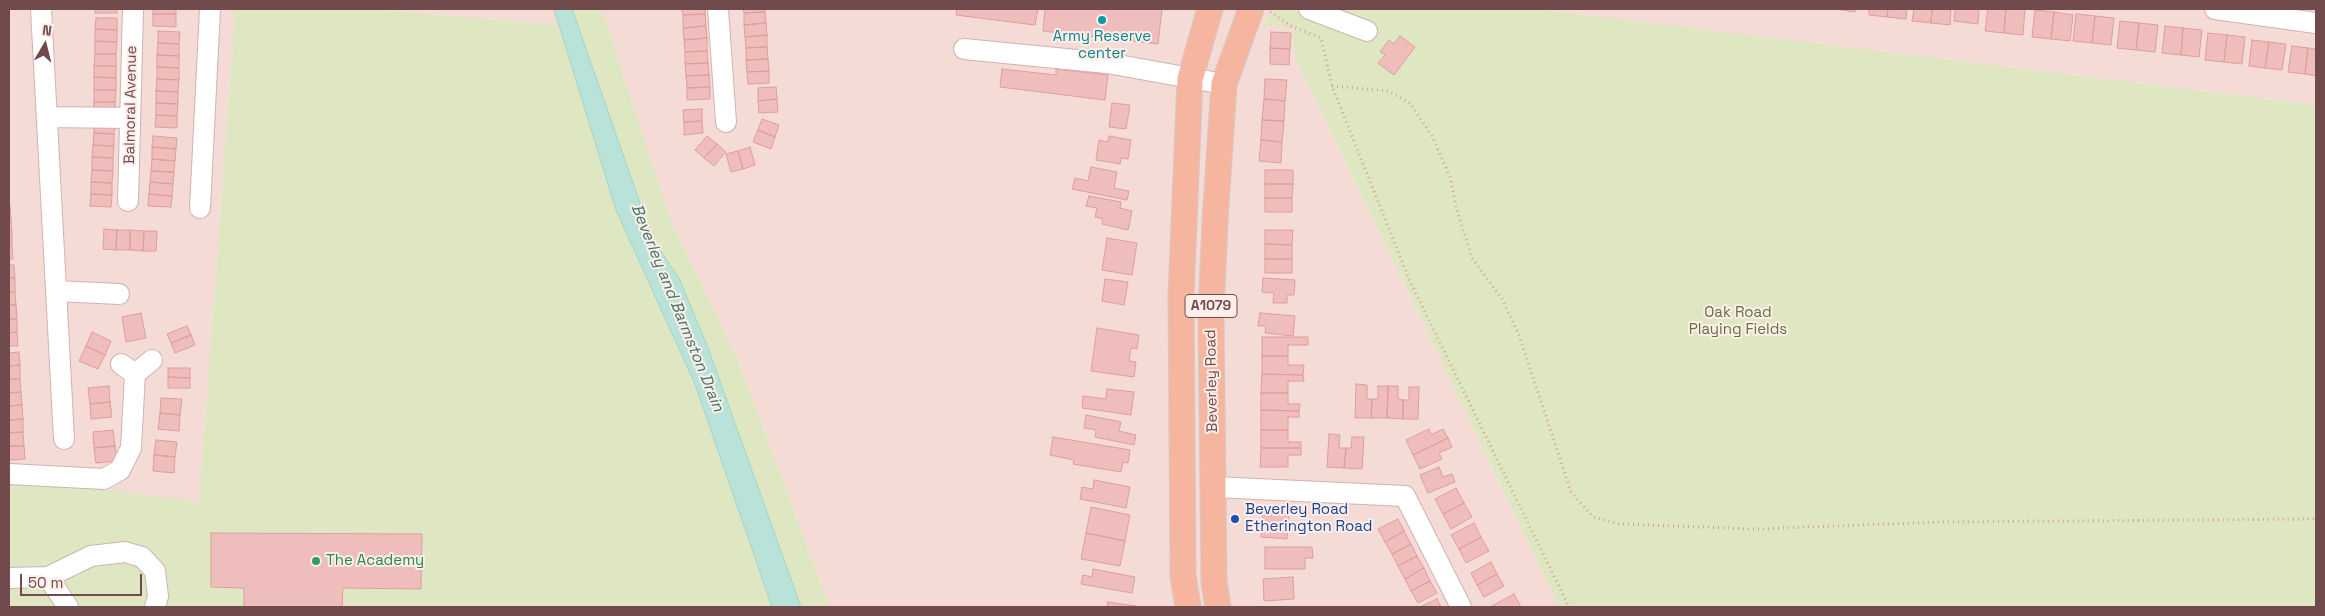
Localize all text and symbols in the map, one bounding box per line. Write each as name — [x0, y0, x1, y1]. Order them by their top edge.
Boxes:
marker: Army Reserve center — [1096, 14, 1108, 26]
north arrow — [20, 20, 70, 70]
text: N — [41, 21, 53, 40]
place label: Army Reserve center — [1053, 28, 1151, 63]
street label: Balmoral Avenue — [121, 45, 141, 165]
water label: Beverley and Barmston Drain — [626, 201, 728, 415]
road number: A1079 — [1185, 294, 1237, 318]
park label: Oak Road Playing Fields — [1689, 304, 1787, 339]
street label: Beverley Road — [1202, 329, 1222, 433]
place label: Beverley Road Etherington Road — [1245, 501, 1372, 536]
marker: Beverley Road Etherington Road — [1229, 513, 1241, 525]
place label: The Academy — [326, 552, 424, 570]
marker: The Academy — [310, 555, 322, 567]
scale bar — [22, 564, 145, 596]
text: 50 m — [28, 573, 63, 592]

